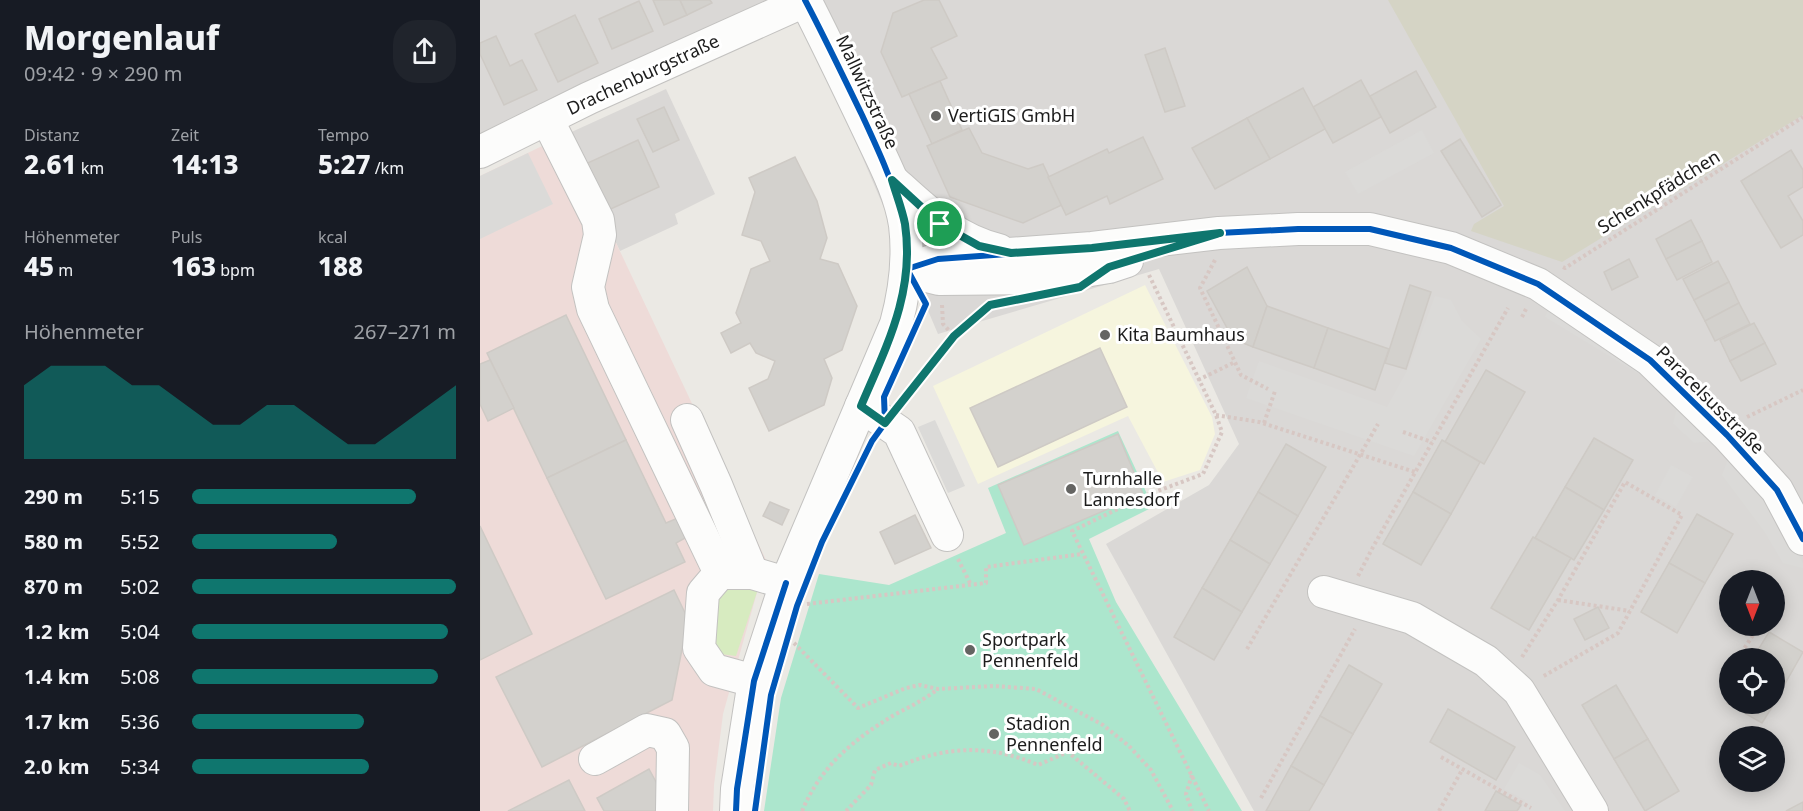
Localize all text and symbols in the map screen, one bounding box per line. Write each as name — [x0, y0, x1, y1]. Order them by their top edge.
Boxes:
text: Morgenlauf — [24, 15, 219, 60]
button: share — [393, 20, 456, 83]
street label: Drachenburgstraße — [562, 28, 723, 120]
street label: Mallwitzstraße — [831, 31, 905, 153]
text: 09:42 · 9 × 290 m — [24, 60, 182, 87]
place label: VertiGIS GmbH — [948, 103, 1075, 127]
marker: VertiGIS GmbH — [929, 109, 943, 123]
text: Distanz — [24, 124, 80, 146]
text: Zeit — [171, 124, 199, 146]
text: Tempo — [318, 124, 369, 146]
street label: Schenkpfädchen — [1593, 144, 1724, 238]
text: 2.61 — [24, 146, 77, 182]
text: 14:13 — [171, 146, 239, 182]
text: 5:27 — [318, 146, 371, 182]
text: km — [77, 157, 104, 179]
text: /km — [371, 157, 404, 179]
pin — [914, 198, 965, 249]
icon: arrive — [923, 207, 956, 240]
text: Höhenmeter — [24, 226, 120, 248]
text: Puls — [171, 226, 202, 248]
text: kcal — [318, 226, 347, 248]
text: 45 — [24, 248, 54, 284]
text: 163 — [171, 248, 216, 284]
text: 188 — [318, 248, 363, 284]
text: m — [54, 259, 73, 281]
text: bpm — [216, 259, 255, 281]
text: Höhenmeter — [24, 318, 144, 345]
text: 267–271 m — [353, 318, 456, 345]
place label: Kita Baumhaus — [1117, 322, 1245, 346]
marker: Kita Baumhaus — [1098, 328, 1112, 342]
street label: Paracelsusstraße — [1651, 340, 1770, 459]
place label: Turnhalle Lannesdorf — [1083, 466, 1180, 511]
marker: Turnhalle Lannesdorf — [1064, 482, 1078, 496]
text: 290 m — [24, 483, 83, 510]
text: 5:15 — [120, 483, 160, 510]
text: 580 m — [24, 528, 83, 555]
text: 5:52 — [120, 528, 160, 555]
north arrow — [1719, 570, 1785, 636]
map controls — [1719, 570, 1785, 792]
text: 870 m — [24, 573, 83, 600]
text: 5:02 — [120, 573, 160, 600]
text: 1.2 km — [24, 618, 90, 645]
text: 5:04 — [120, 618, 160, 645]
place label: Sportpark Pennenfeld — [982, 627, 1079, 672]
marker: Sportpark Pennenfeld — [963, 643, 977, 657]
button: locate — [1719, 648, 1785, 714]
text: 1.4 km — [24, 663, 90, 690]
text: 5:08 — [120, 663, 160, 690]
text: 1.7 km — [24, 708, 90, 735]
text: 5:36 — [120, 708, 160, 735]
place label: Stadion Pennenfeld — [1006, 711, 1103, 756]
button: layers — [1719, 726, 1785, 792]
marker: Stadion Pennenfeld — [987, 727, 1001, 741]
text: 2.0 km — [24, 753, 90, 780]
text: 5:34 — [120, 753, 160, 780]

